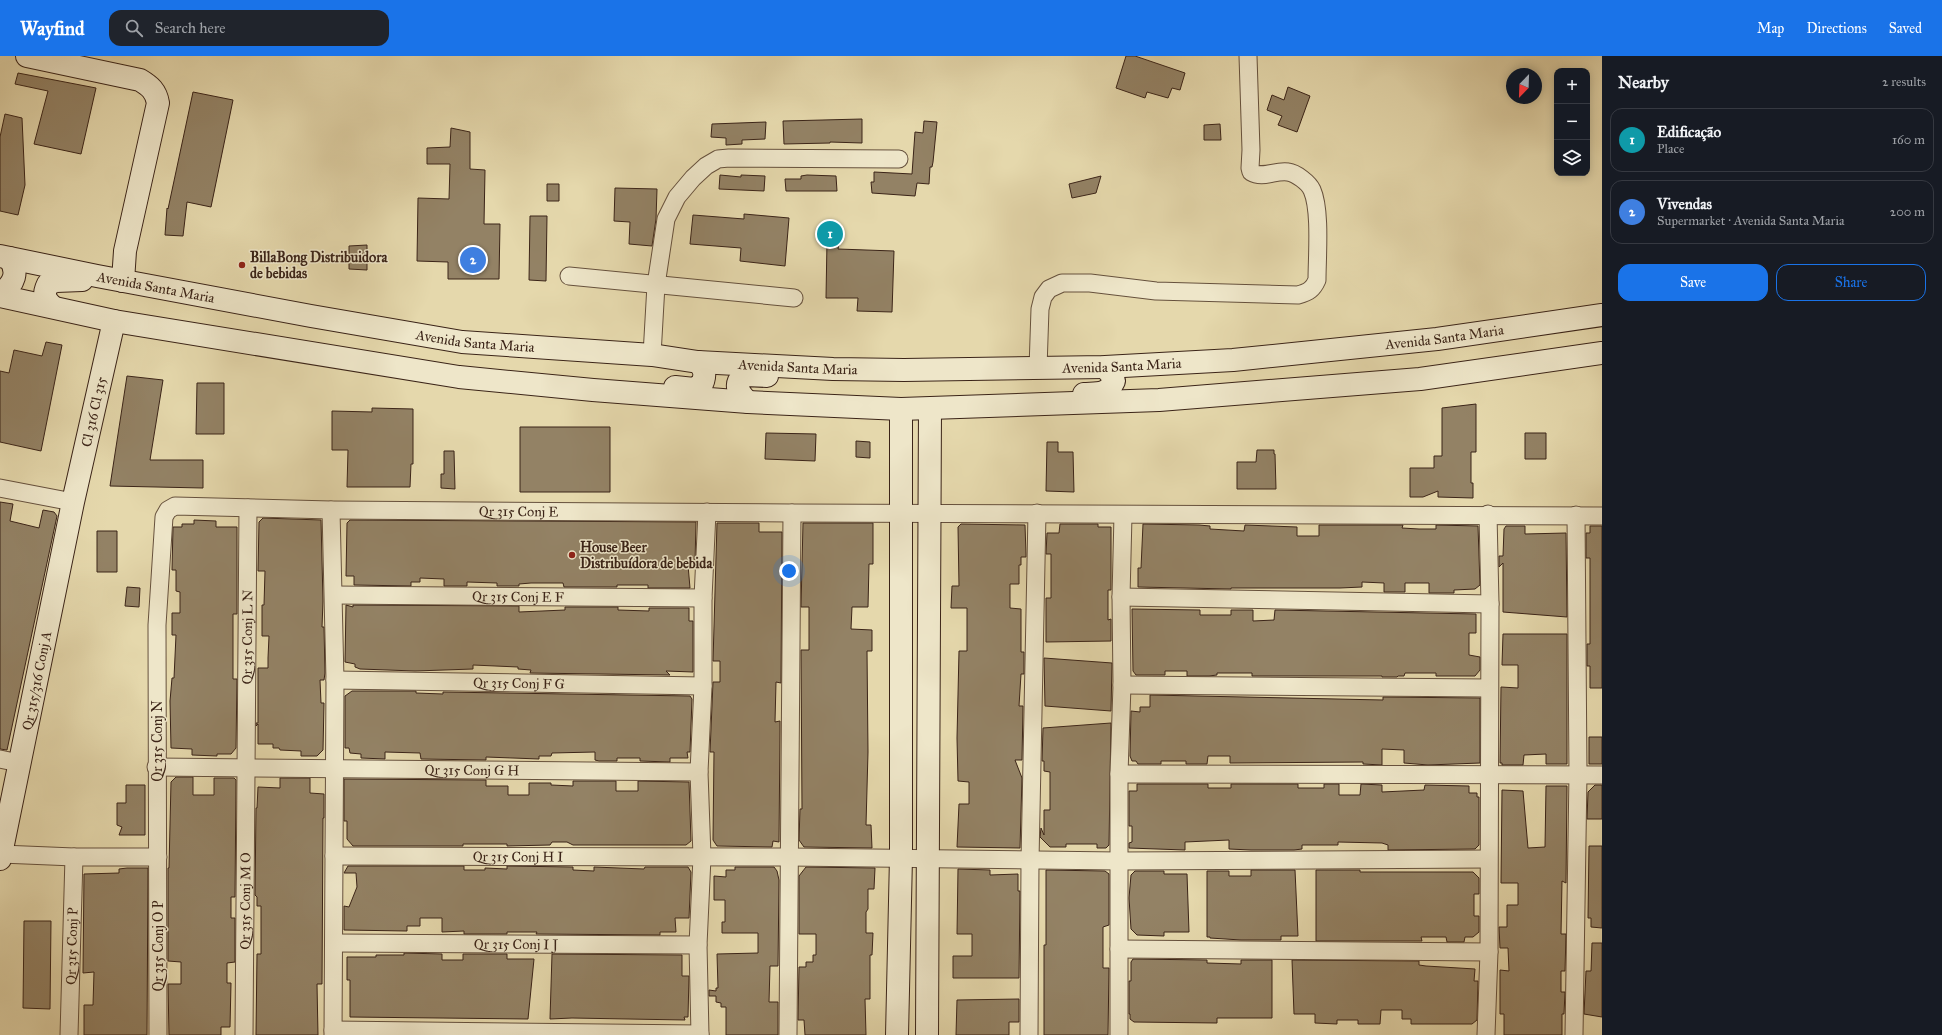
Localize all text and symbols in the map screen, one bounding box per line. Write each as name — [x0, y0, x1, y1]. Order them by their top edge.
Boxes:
search box — [109, 10, 389, 46]
text: Wayfind — [20, 17, 85, 40]
icon: search — [123, 17, 145, 39]
text: Search here — [155, 19, 226, 37]
text: Map — [1757, 20, 1784, 37]
text: Directions — [1806, 20, 1867, 37]
text: Saved — [1889, 20, 1922, 37]
north arrow — [1506, 68, 1542, 104]
map controls — [1554, 68, 1590, 176]
button: + — [1554, 68, 1590, 104]
text: Nearby — [1618, 72, 1669, 93]
text: 2 results — [1882, 74, 1926, 90]
button: − — [1554, 104, 1590, 140]
text: Edificação — [1657, 123, 1721, 141]
text: 1 — [1629, 132, 1635, 148]
text: 160 m — [1892, 132, 1925, 148]
button: layers — [1554, 140, 1590, 176]
text: Place — [1657, 141, 1684, 157]
text: Vivendas — [1657, 195, 1712, 213]
text: 2 — [1629, 204, 1635, 220]
text: 200 m — [1890, 204, 1925, 220]
text: Supermarket · Avenida Santa Maria — [1657, 213, 1845, 229]
pin: 1 — [817, 219, 843, 249]
pin: 2 — [460, 245, 486, 275]
place label: BillaBong Distribuidora de bebidas — [250, 249, 388, 282]
marker: BillaBong Distribuidora de bebidas — [237, 260, 247, 270]
button: Save — [1618, 264, 1768, 301]
button: Share — [1776, 264, 1926, 301]
street label: Avenida Santa Maria — [95, 268, 216, 306]
street label: Avenida Santa Maria — [1383, 321, 1505, 353]
street label: Avenida Santa Maria — [414, 326, 535, 355]
street label: Avenida Santa Maria — [1061, 354, 1182, 376]
street label: Avenida Santa Maria — [737, 356, 858, 378]
street label: Cl 316 Cl 315 — [77, 374, 110, 448]
street label: Qr 315 Conj E — [479, 502, 558, 520]
place label: House Beer Distribuídora de bebida — [580, 539, 713, 572]
marker: House Beer Distribuídora de bebida — [567, 550, 577, 560]
your location — [779, 561, 799, 581]
street label: Qr 315 Conj E F — [472, 588, 564, 605]
street label: Qr 315 Conj L N — [238, 589, 256, 684]
street label: Qr 315/316 Conj A — [18, 629, 55, 732]
street label: Qr 315 Conj F G — [473, 674, 565, 692]
street label: Qr 315 Conj N — [149, 700, 166, 782]
street label: Qr 315 Conj G H — [424, 761, 519, 779]
street label: Qr 315 Conj H I — [473, 848, 563, 865]
street label: Qr 315 Conj M O — [236, 852, 254, 950]
street label: Qr 315 Conj O P — [150, 900, 167, 992]
street label: Qr 315 Conj P — [62, 907, 81, 985]
street label: Qr 315 Conj I J — [474, 935, 558, 954]

